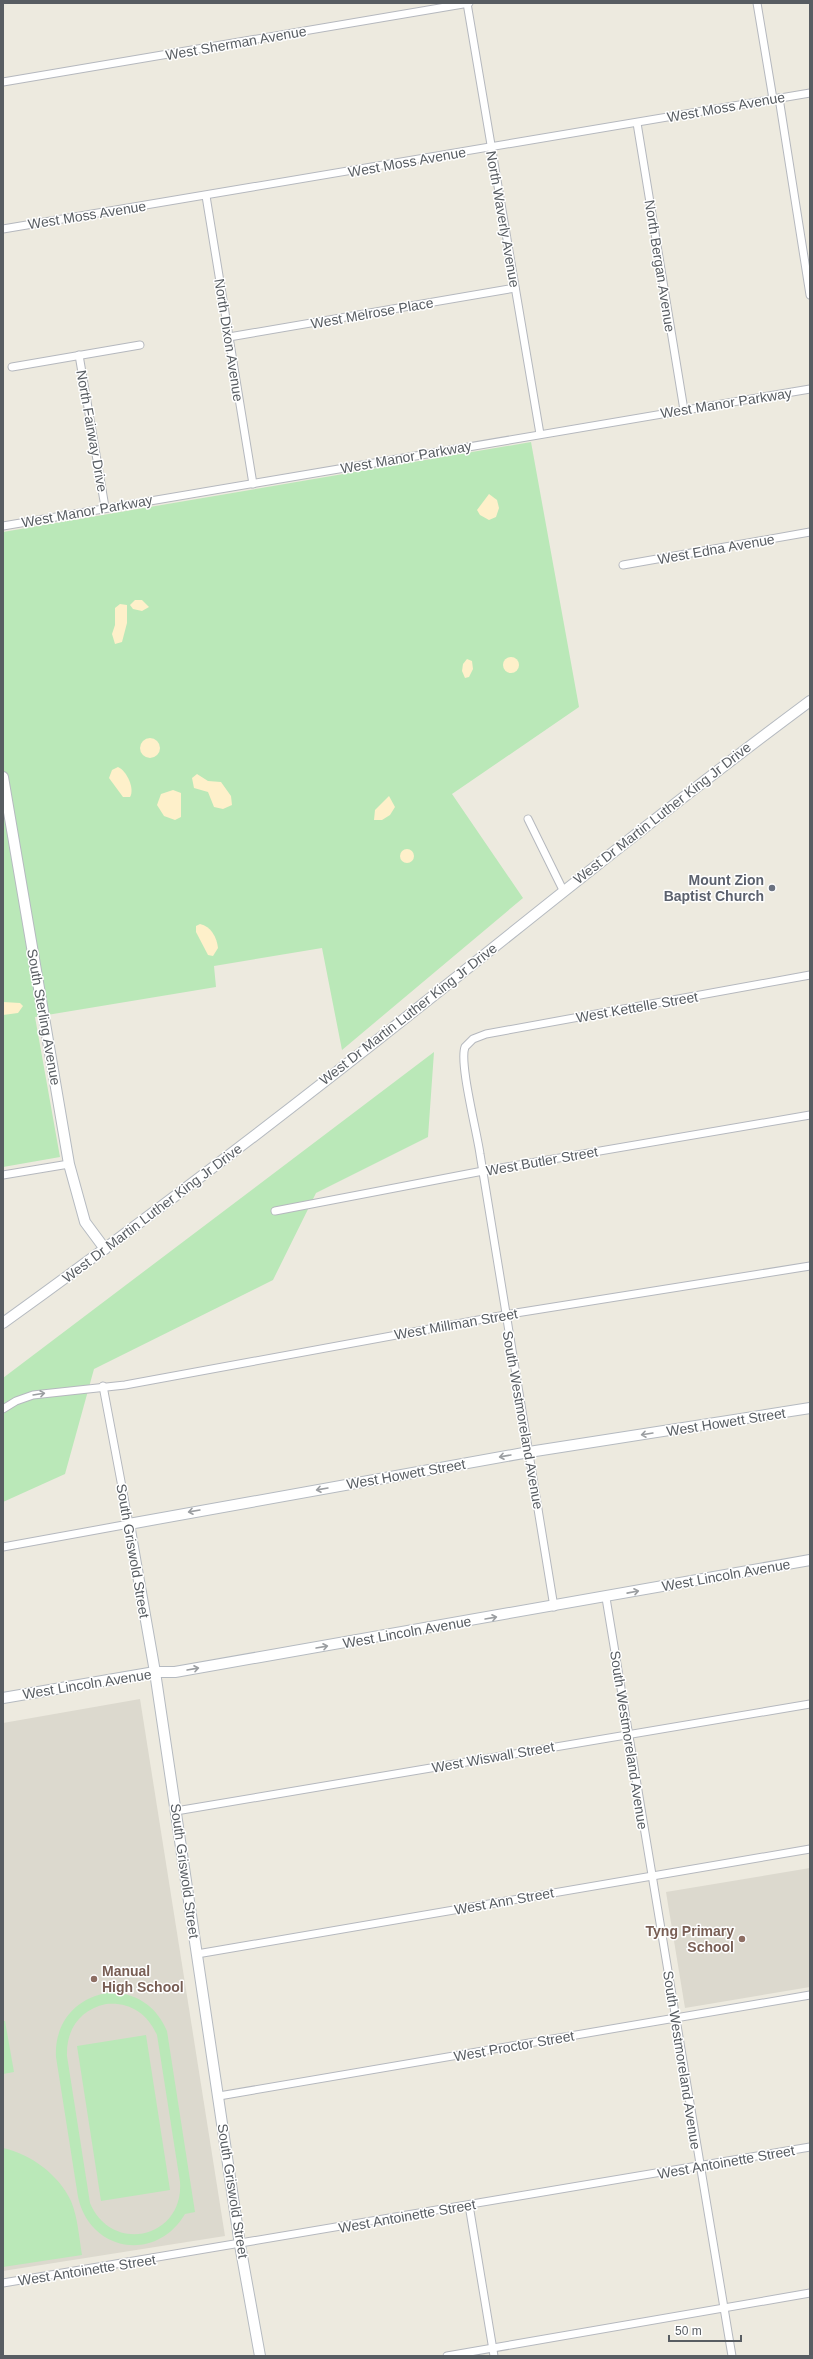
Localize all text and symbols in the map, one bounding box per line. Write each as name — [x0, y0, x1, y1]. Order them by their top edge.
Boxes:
street label: West Sherman Avenue — [164, 23, 308, 63]
street label: West Moss Avenue — [666, 89, 786, 125]
street label: West Moss Avenue — [347, 144, 467, 180]
street label: North Waverly Avenue — [483, 149, 523, 289]
street label: West Moss Avenue — [27, 198, 147, 232]
street label: North Bergan Avenue — [642, 199, 678, 333]
street label: North Dixon Avenue — [211, 277, 247, 403]
street label: West Melrose Place — [309, 294, 435, 332]
street label: North Fairway Drive — [73, 369, 111, 493]
street label: West Manor Parkway — [659, 385, 793, 421]
street label: West Manor Parkway — [339, 438, 473, 476]
street label: West Manor Parkway — [20, 492, 154, 530]
street label: West Edna Avenue — [656, 531, 776, 567]
street label: West Dr Martin Luther King Jr Drive — [570, 739, 754, 887]
place label: Mount Zion Baptist Church — [664, 872, 764, 904]
marker: Mount Zion Baptist Church — [767, 883, 777, 893]
street label: West Dr Martin Luther King Jr Drive — [316, 940, 500, 1088]
street label: South Sterling Avenue — [24, 948, 64, 1087]
street label: West Kettelle Street — [575, 988, 699, 1026]
street label: West Dr Martin Luther King Jr Drive — [59, 1140, 245, 1286]
street label: West Butler Street — [485, 1143, 599, 1179]
street label: West Millman Street — [393, 1305, 519, 1343]
street label: South Westmoreland Avenue — [499, 1330, 547, 1511]
one-way arrow — [32, 1390, 45, 1398]
street label: West Howett Street — [665, 1405, 787, 1439]
one-way arrow — [641, 1431, 654, 1439]
one-way arrow — [499, 1452, 512, 1460]
street label: West Howett Street — [345, 1456, 467, 1492]
street label: South Griswold Street — [113, 1483, 153, 1620]
one-way arrow — [316, 1485, 329, 1493]
one-way arrow — [188, 1508, 201, 1516]
street label: West Lincoln Avenue — [660, 1556, 792, 1594]
one-way arrow — [626, 1588, 639, 1596]
street label: West Lincoln Avenue — [341, 1613, 473, 1651]
one-way arrow — [484, 1614, 497, 1622]
one-way arrow — [315, 1643, 328, 1651]
street label: South Westmoreland Avenue — [607, 1649, 651, 1831]
one-way arrow — [187, 1665, 200, 1673]
street label: West Lincoln Avenue — [21, 1666, 153, 1702]
street label: West Wiswall Street — [430, 1738, 556, 1776]
street label: South Griswold Street — [168, 1802, 202, 1940]
street label: West Ann Street — [453, 1884, 555, 1918]
place label: Tyng Primary School — [646, 1923, 734, 1955]
marker: Tyng Primary School — [737, 1934, 747, 1944]
place label: Manual High School — [102, 1963, 184, 1995]
street label: South Westmoreland Avenue — [660, 1969, 704, 2151]
marker: Manual High School — [89, 1974, 99, 1984]
street label: West Proctor Street — [453, 2028, 576, 2064]
street label: South Griswold Street — [214, 2123, 252, 2260]
street label: West Antoinette Street — [656, 2142, 796, 2182]
street label: West Antoinette Street — [337, 2196, 477, 2236]
street label: West Antoinette Street — [17, 2251, 157, 2289]
scale bar — [669, 2317, 741, 2343]
text: 50 m — [675, 2324, 702, 2338]

